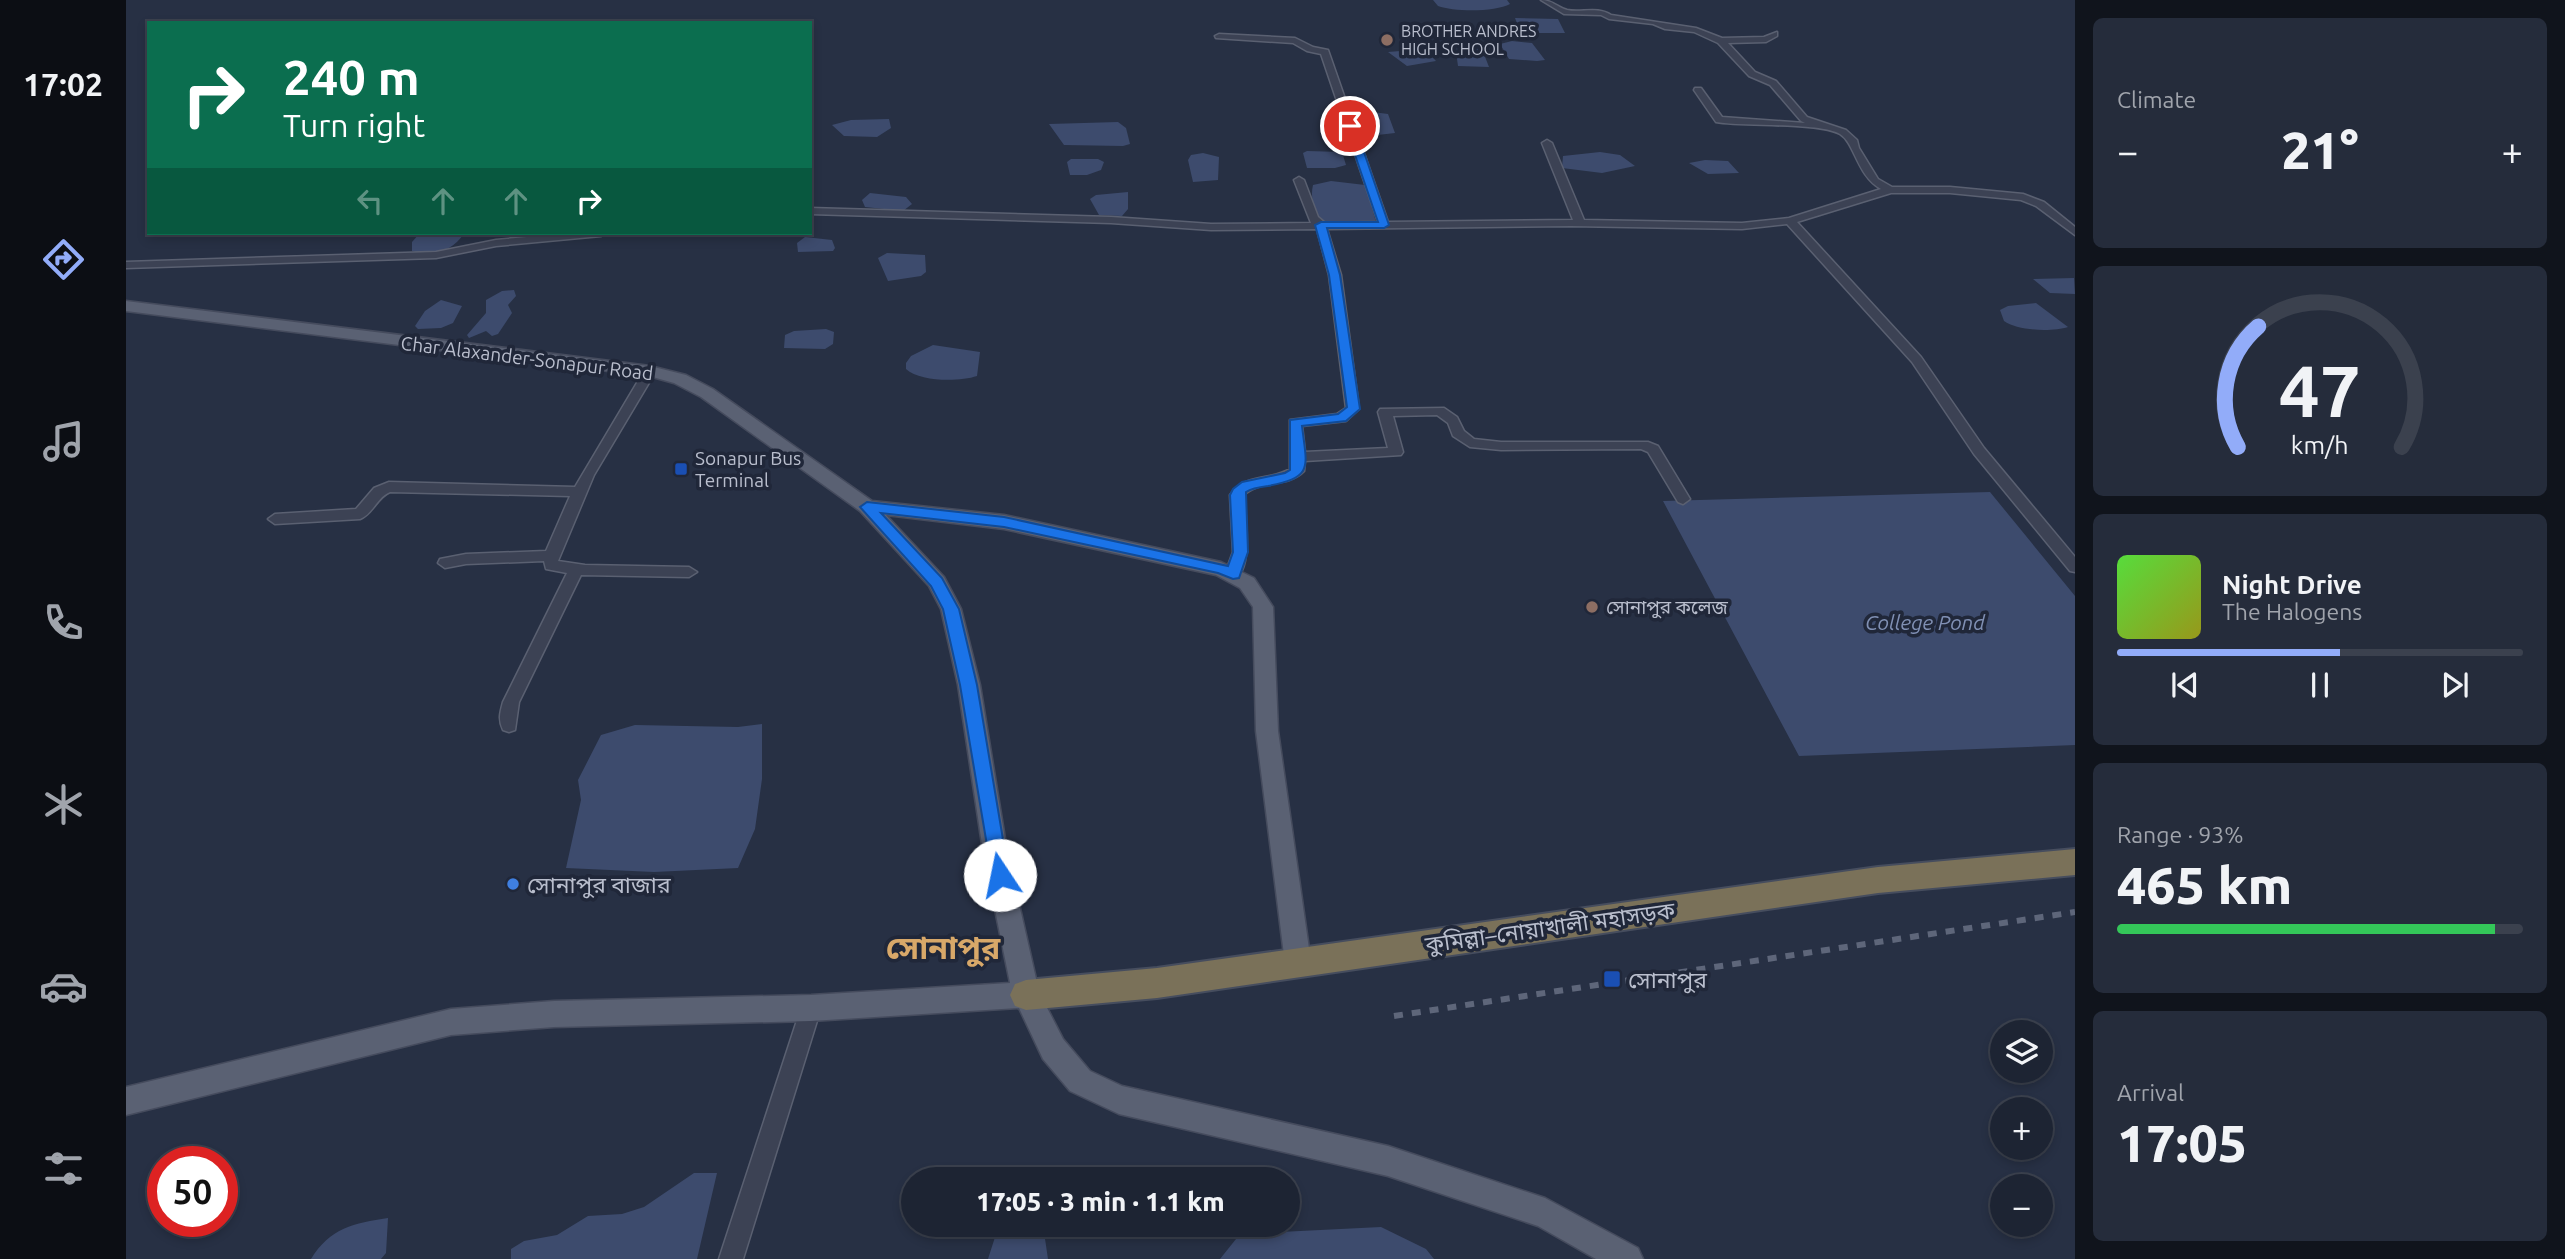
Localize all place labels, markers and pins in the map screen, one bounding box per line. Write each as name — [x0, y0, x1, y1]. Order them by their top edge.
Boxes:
place label: BROTHER ANDRES HIGH SCHOOL — [1401, 22, 1536, 58]
marker: BROTHER ANDRES HIGH SCHOOL — [1379, 32, 1395, 48]
pin — [1320, 96, 1380, 156]
place label: Sonapur Bus Terminal — [695, 447, 801, 491]
marker: Sonapur Bus Terminal — [673, 461, 689, 477]
place label: সোনাপুর কলেজ — [1606, 596, 1729, 619]
marker: সোনাপুর কলেজ — [1584, 599, 1600, 615]
place label: সোনাপুর বাজার — [527, 872, 671, 899]
marker: সোনাপুর বাজার — [505, 876, 521, 892]
place label: সোনাপুর — [1628, 967, 1707, 994]
marker: সোনাপুর — [1602, 969, 1622, 989]

